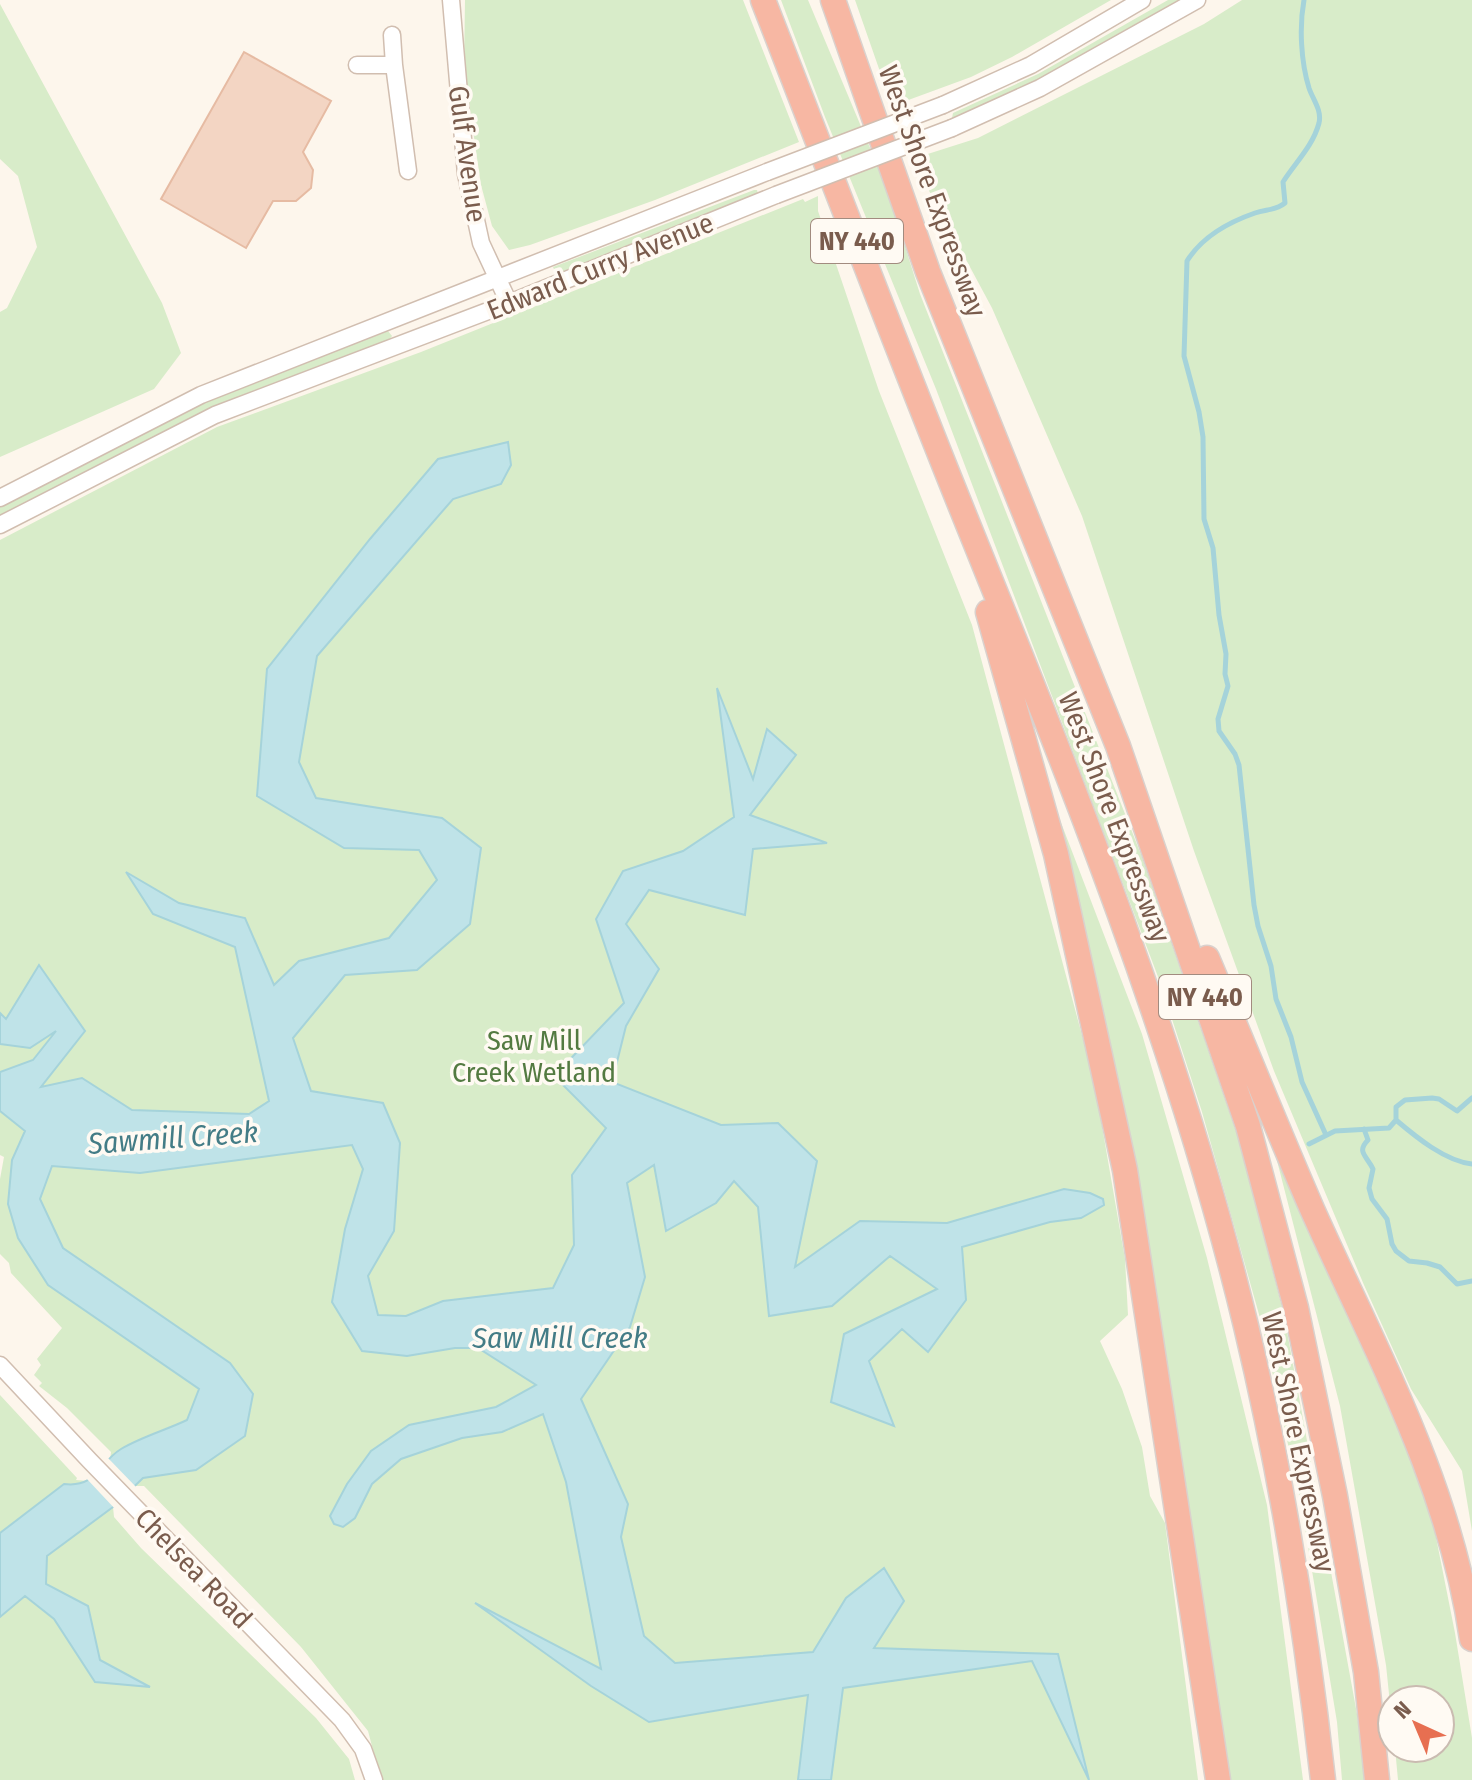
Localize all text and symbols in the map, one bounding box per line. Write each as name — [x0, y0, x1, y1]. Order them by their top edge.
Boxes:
street label: West Shore Expressway — [872, 61, 994, 322]
street label: Gulf Avenue — [442, 84, 493, 224]
street label: Edward Curry Avenue — [482, 206, 718, 327]
road number: NY 440 — [811, 219, 903, 263]
street label: West Shore Expressway — [1052, 687, 1178, 947]
road number: NY 440 — [1159, 975, 1251, 1019]
park label: Saw Mill Creek Wetland — [452, 1024, 616, 1089]
water label: Sawmill Creek — [86, 1114, 259, 1162]
street label: West Shore Expressway — [1255, 1309, 1342, 1576]
water label: Saw Mill Creek — [471, 1320, 648, 1356]
street label: Chelsea Road — [128, 1502, 259, 1635]
north arrow — [1376, 1684, 1456, 1764]
text: N — [1388, 1696, 1417, 1724]

